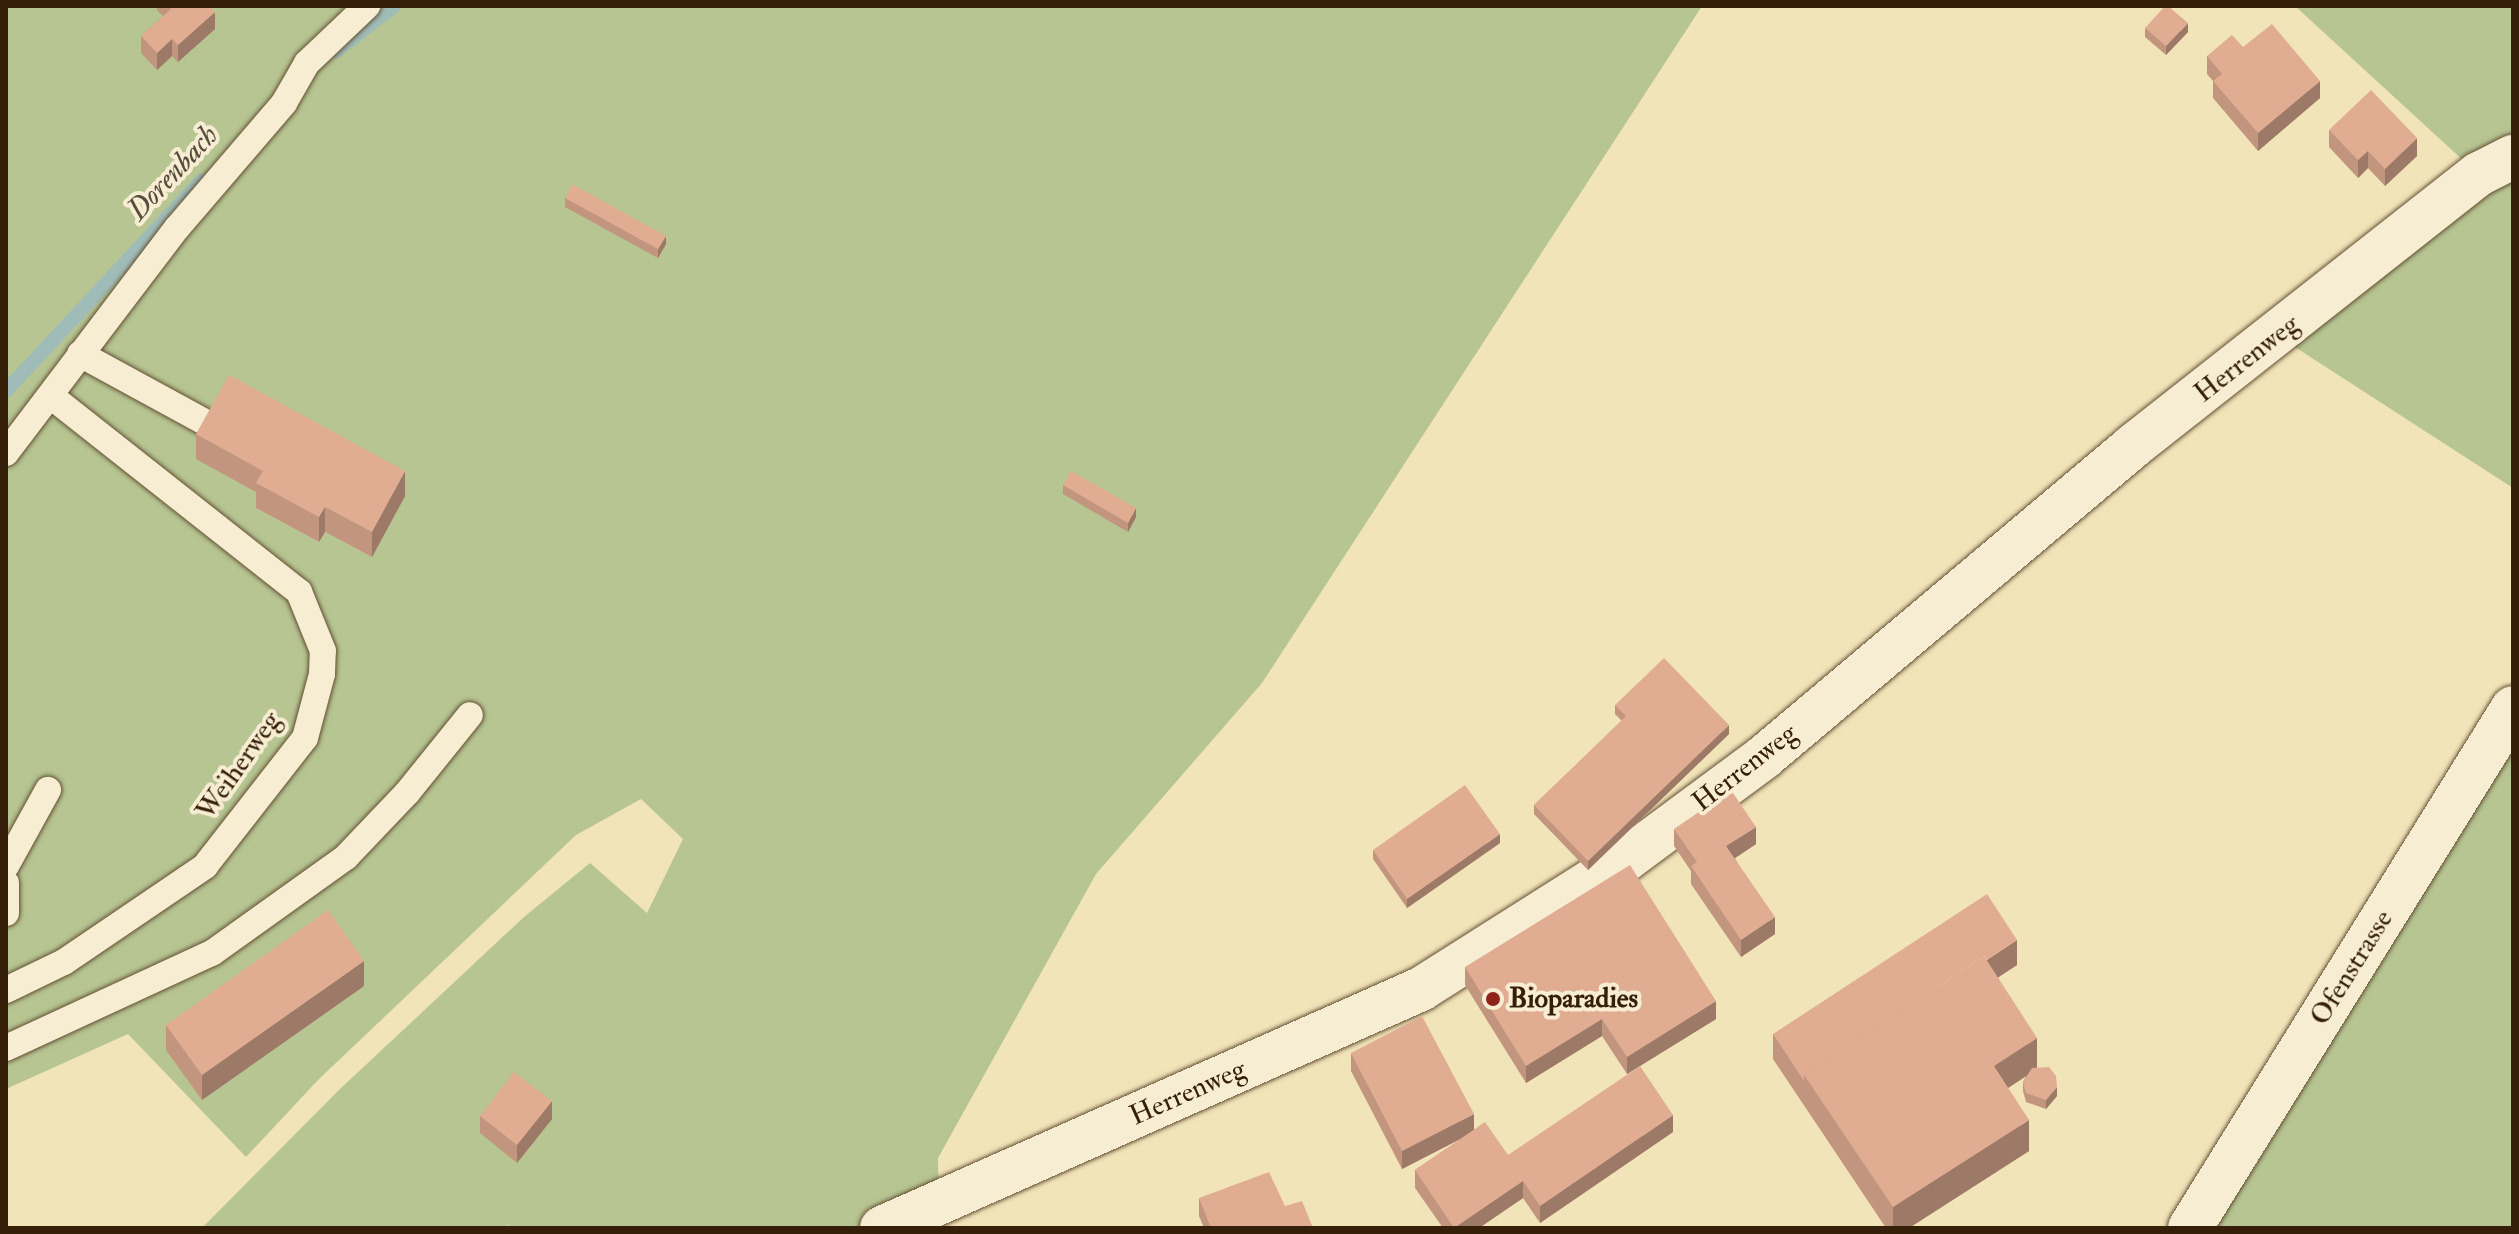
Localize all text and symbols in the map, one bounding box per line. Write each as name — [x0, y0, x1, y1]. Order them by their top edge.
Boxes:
water label: Dorenbach — [120, 118, 226, 228]
street label: Herrenweg — [2188, 308, 2306, 410]
street label: Weiherweg — [190, 705, 288, 827]
street label: Herrenweg — [1686, 717, 1804, 819]
street label: Ofenstrasse — [2303, 904, 2401, 1032]
place label: Bioparadies — [1509, 982, 1638, 1016]
marker: Bioparadies — [1484, 990, 1502, 1008]
street label: Herrenweg — [1125, 1053, 1251, 1133]

